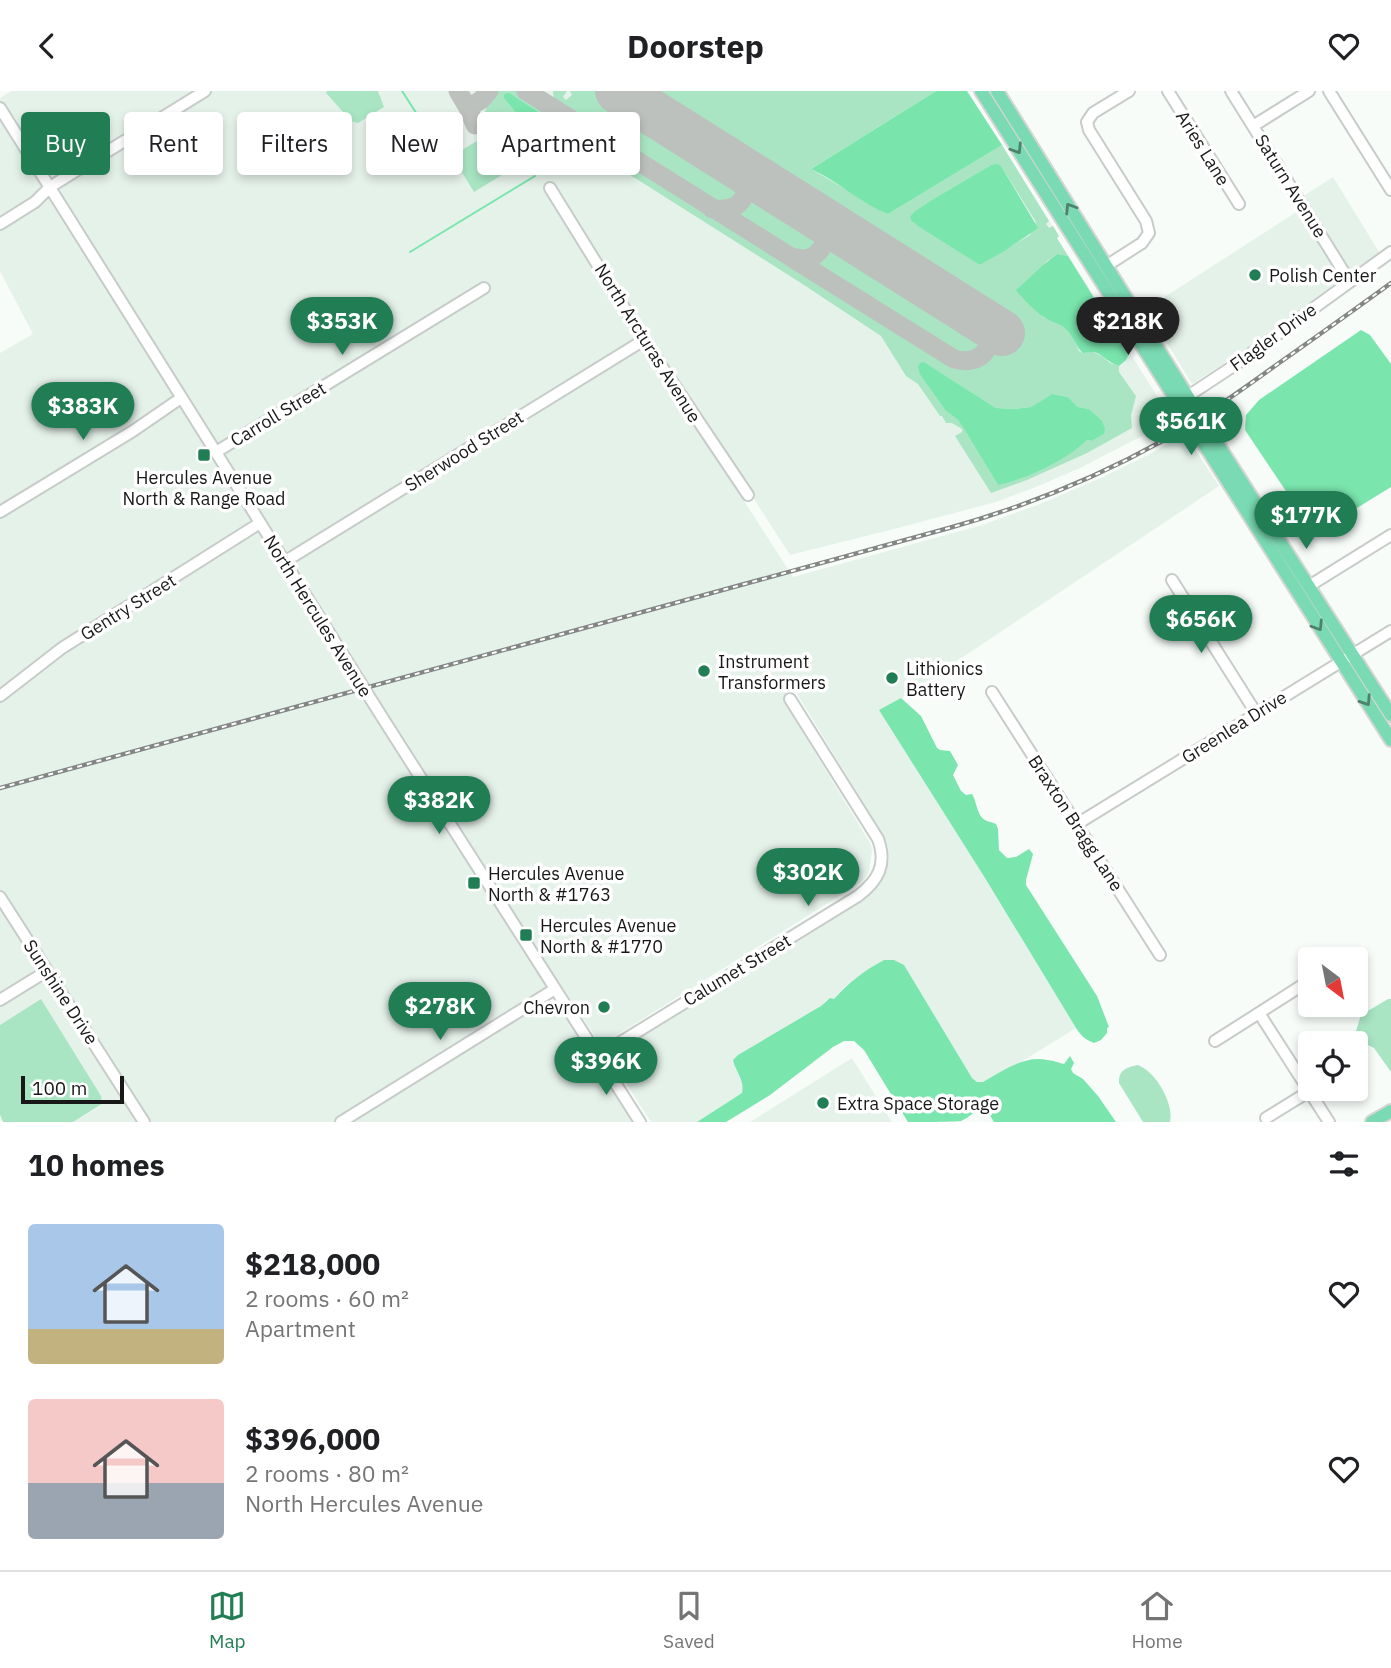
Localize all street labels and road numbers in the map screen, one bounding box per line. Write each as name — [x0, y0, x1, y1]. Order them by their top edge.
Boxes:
street label: Aries Lane — [1171, 106, 1235, 190]
street label: Saturn Avenue — [1250, 130, 1332, 242]
street label: North Arcturas Avenue — [590, 259, 706, 427]
street label: Flagler Drive — [1225, 298, 1321, 376]
street label: Carroll Street — [226, 377, 330, 451]
street label: Sherwood Street — [401, 405, 527, 497]
street label: North Hercules Avenue — [259, 531, 377, 701]
street label: Gentry Street — [76, 569, 180, 645]
street label: Greenlea Drive — [1177, 686, 1291, 768]
street label: Braxton Bragg Lane — [1023, 751, 1129, 896]
street label: Calumet Street — [679, 929, 795, 1011]
street label: Sunshine Drive — [19, 935, 104, 1049]

